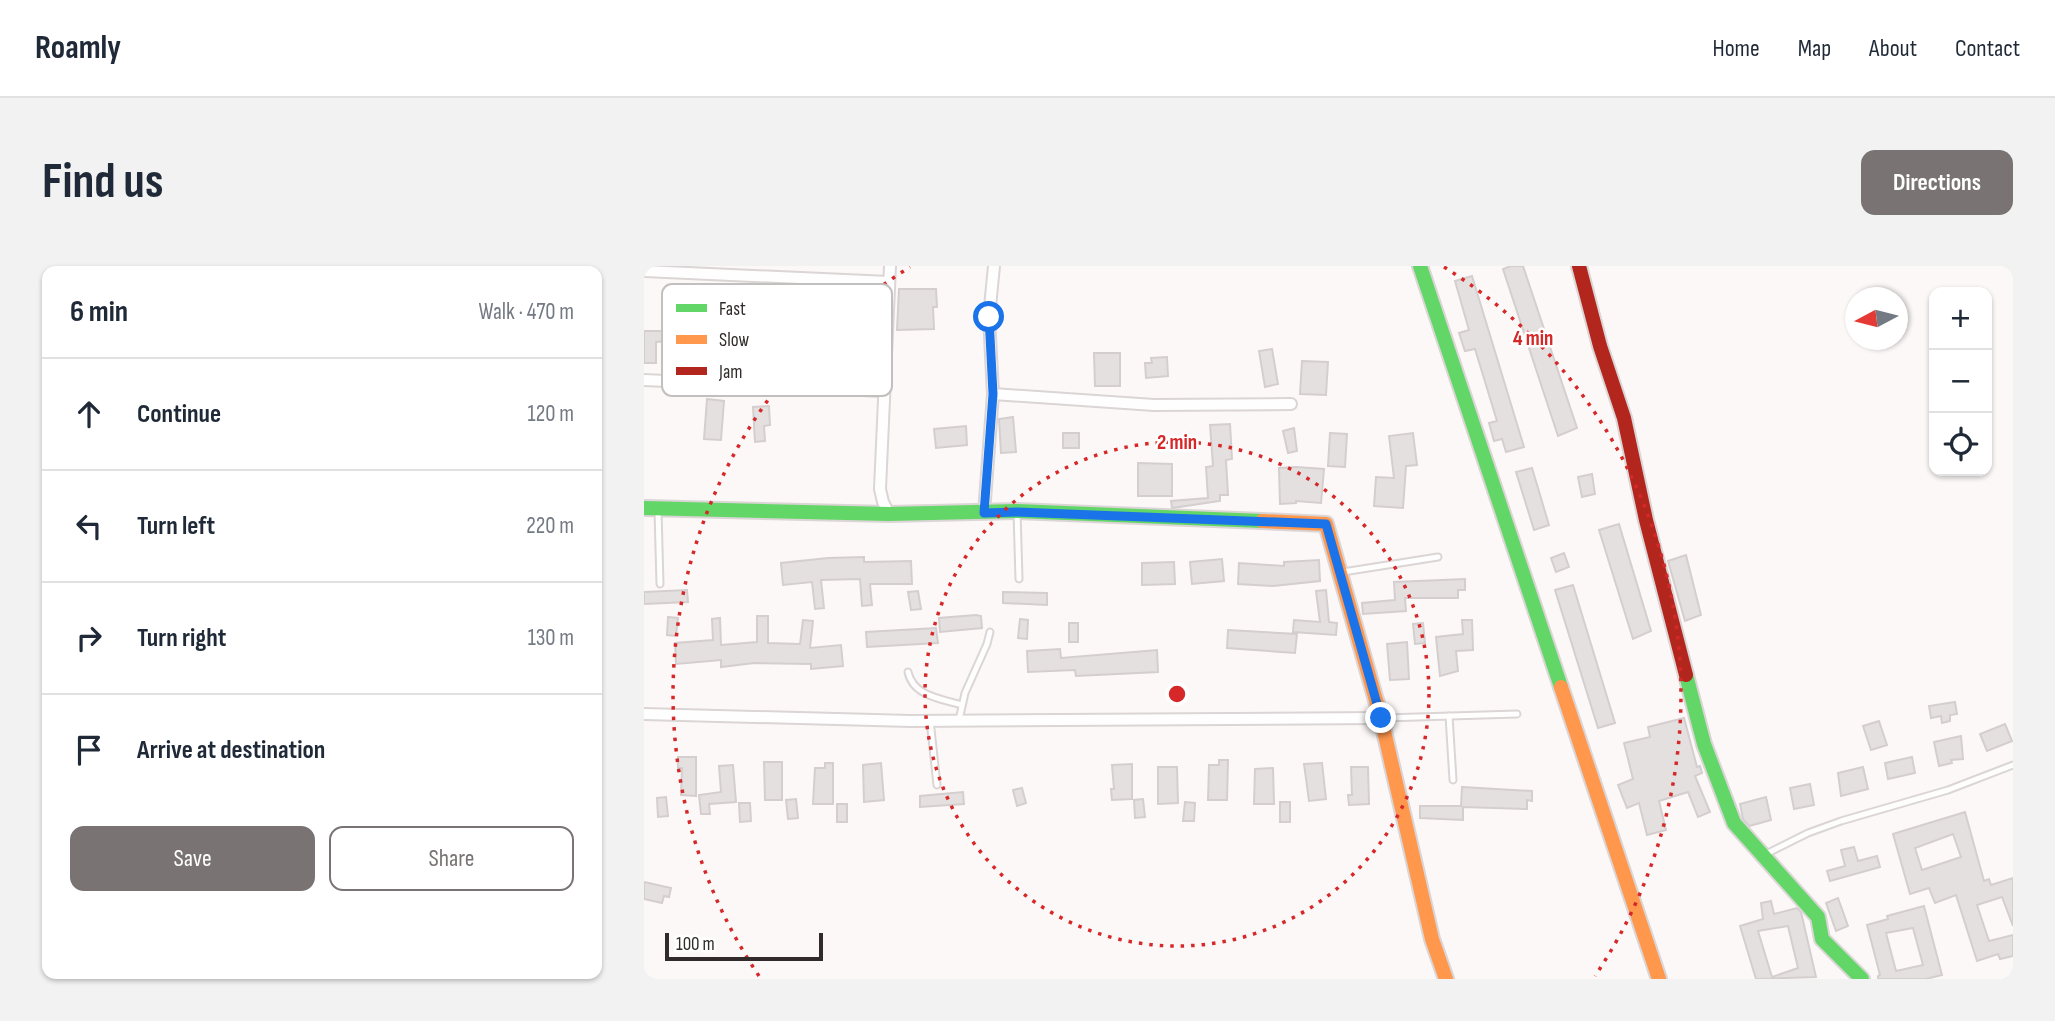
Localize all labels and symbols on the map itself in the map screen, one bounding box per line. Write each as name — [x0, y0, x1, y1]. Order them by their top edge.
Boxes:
legend — [662, 284, 892, 396]
north arrow — [1845, 287, 1908, 350]
text: Fast — [719, 298, 746, 321]
route start — [973, 301, 1004, 332]
text: 4 min — [1513, 326, 1553, 351]
text: Slow — [719, 329, 749, 352]
text: Jam — [718, 361, 742, 384]
text: 2 min — [1157, 430, 1197, 455]
centre of rings — [1165, 682, 1189, 706]
route end — [1365, 702, 1396, 733]
scale bar — [665, 930, 822, 962]

